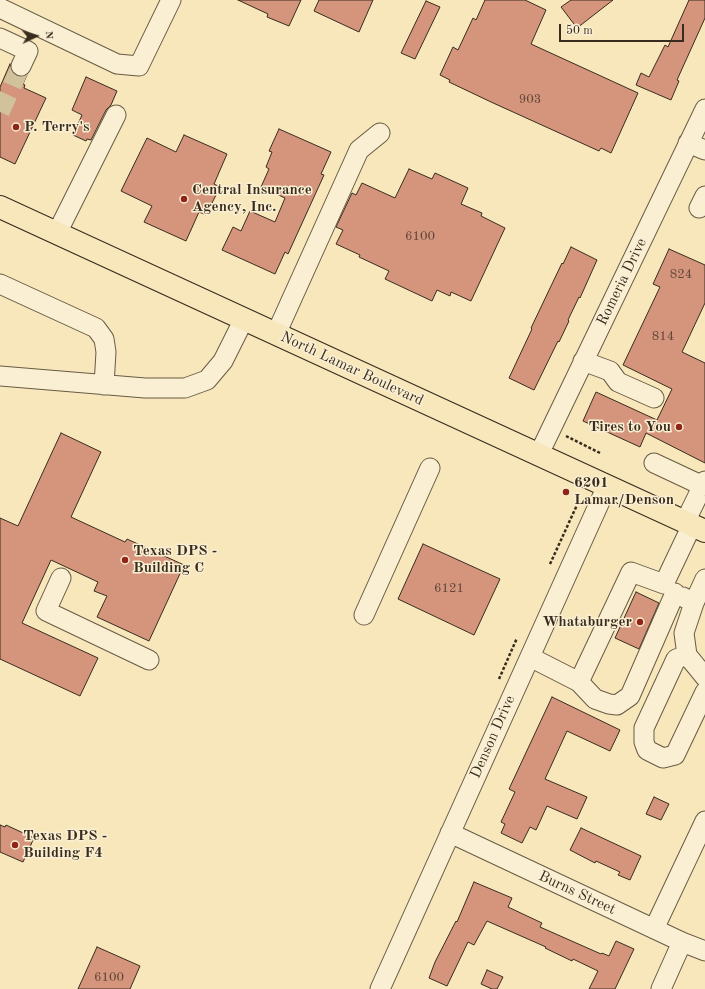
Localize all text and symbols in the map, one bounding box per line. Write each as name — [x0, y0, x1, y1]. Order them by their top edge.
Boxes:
north arrow — [16, 16, 56, 56]
scale bar — [561, 16, 686, 42]
text: 50 m — [566, 25, 593, 37]
text: N — [43, 31, 54, 40]
house number: 903 — [519, 92, 541, 108]
place label: P. Terry's — [24, 118, 89, 136]
marker: P. Terry's — [11, 122, 21, 132]
place label: Central Insurance Agency, Inc. — [192, 181, 312, 216]
marker: Central Insurance Agency, Inc. — [179, 194, 189, 204]
house number: 6100 — [405, 229, 435, 245]
street label: Romeria Drive — [593, 235, 651, 329]
house number: 824 — [670, 267, 692, 283]
street label: North Lamar Boulevard — [278, 328, 426, 410]
house number: 814 — [652, 329, 674, 345]
place label: Tires to You — [589, 418, 671, 436]
marker: Tires to You — [674, 422, 684, 432]
place label: 6201 Lamar/Denson — [574, 474, 674, 509]
marker: 6201 Lamar/Denson — [561, 487, 571, 497]
place label: Texas DPS - Building C — [133, 542, 217, 577]
marker: Texas DPS - Building C — [120, 555, 130, 565]
house number: 6121 — [434, 581, 464, 597]
place label: Whataburger — [542, 613, 632, 631]
marker: Whataburger — [635, 617, 645, 627]
street label: Denson Drive — [467, 693, 519, 781]
place label: Texas DPS - Building F4 — [23, 827, 107, 862]
marker: Texas DPS - Building F4 — [10, 840, 20, 850]
street label: Burns Street — [536, 867, 618, 919]
house number: 6100 — [94, 970, 124, 986]

